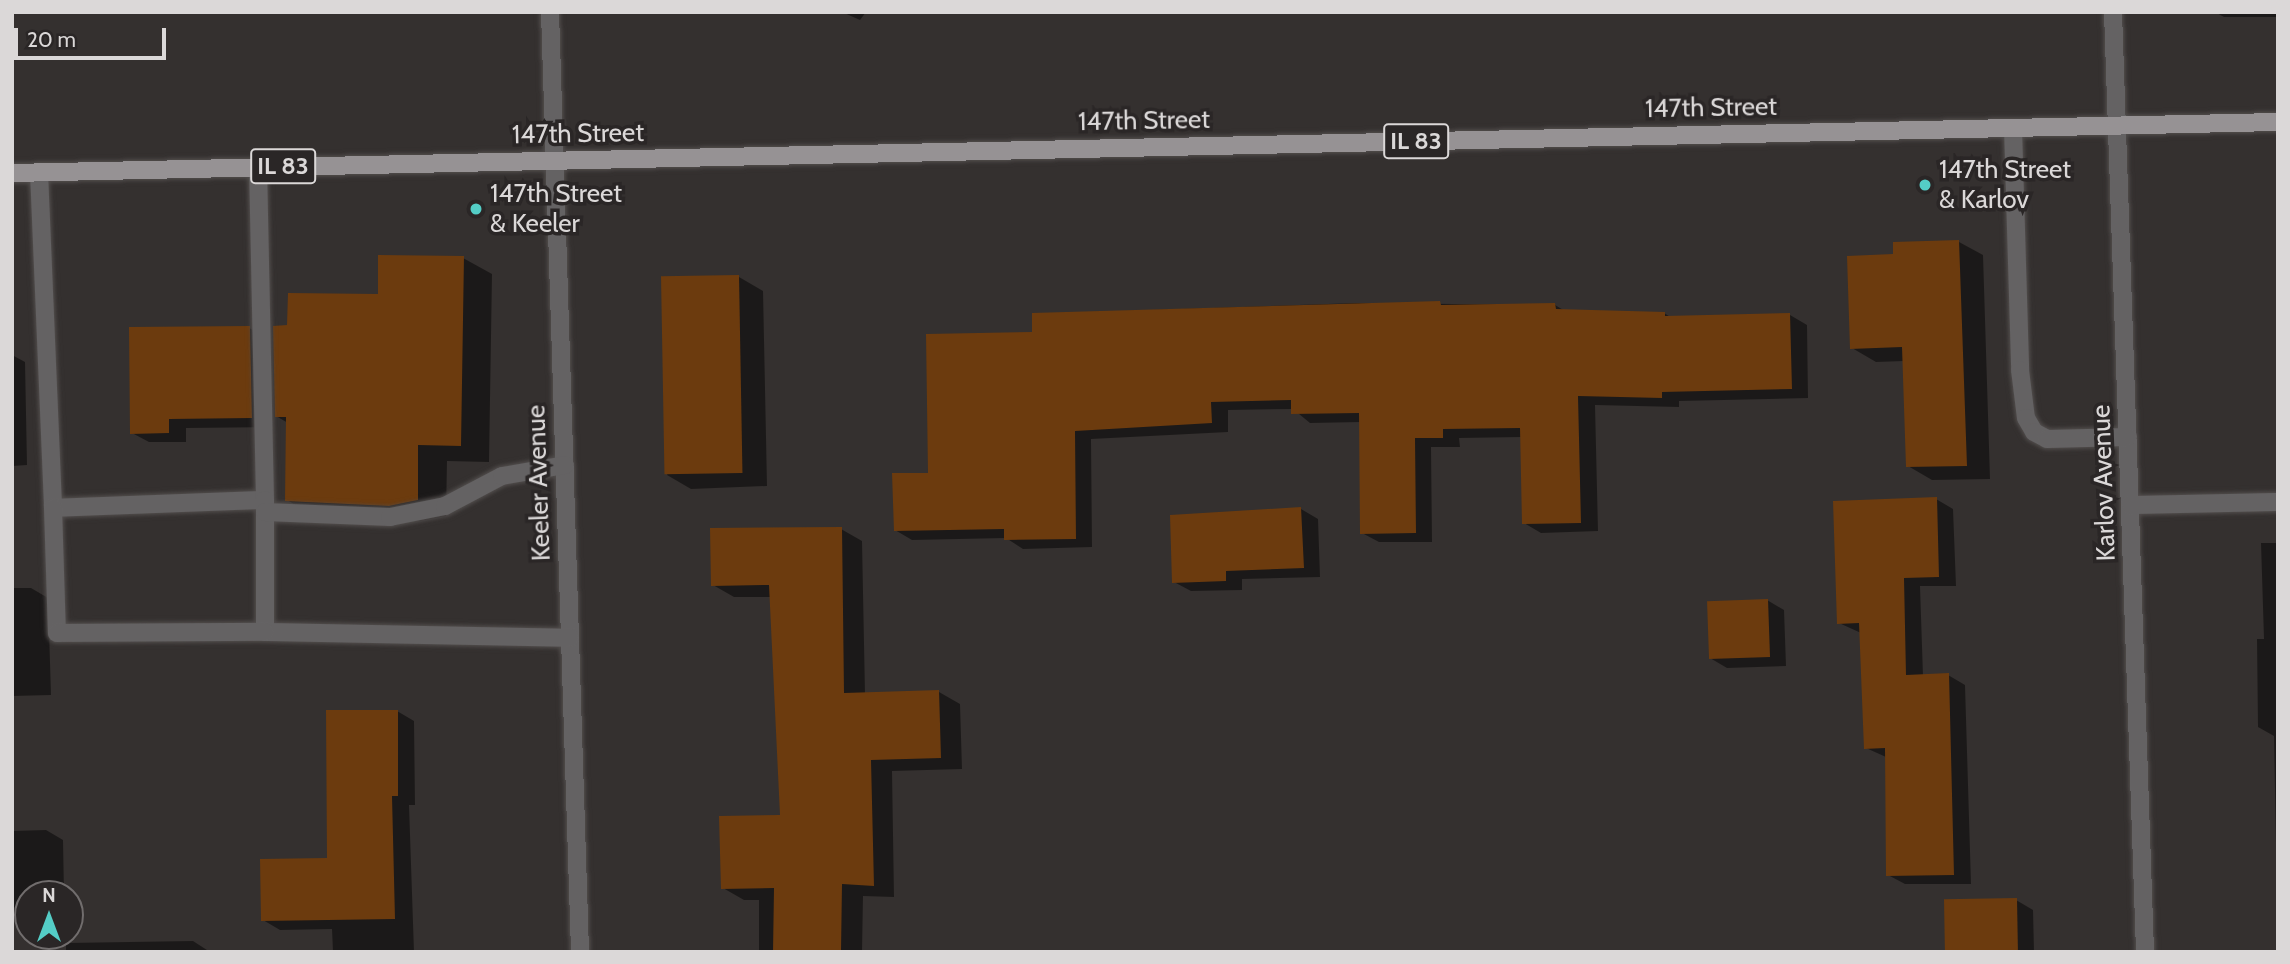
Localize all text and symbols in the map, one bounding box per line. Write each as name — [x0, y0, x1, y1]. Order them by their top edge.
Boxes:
scale bar — [18, 14, 170, 58]
text: 20 m — [27, 27, 76, 52]
street label: 147th Street — [1645, 91, 1777, 125]
street label: 147th Street — [1078, 104, 1210, 138]
street label: 147th Street — [512, 117, 644, 151]
road number: IL 83 — [1383, 120, 1449, 162]
road number: IL 83 — [250, 146, 316, 186]
place label: 147th Street & Karlov — [1939, 154, 2071, 216]
marker: 147th Street & Karlov — [1917, 177, 1933, 193]
place label: 147th Street & Keeler — [490, 178, 622, 240]
marker: 147th Street & Keeler — [468, 201, 484, 217]
street label: Keeler Avenue — [521, 404, 557, 562]
street label: Karlov Avenue — [2086, 404, 2122, 562]
north arrow — [14, 880, 84, 950]
text: N — [42, 884, 56, 907]

